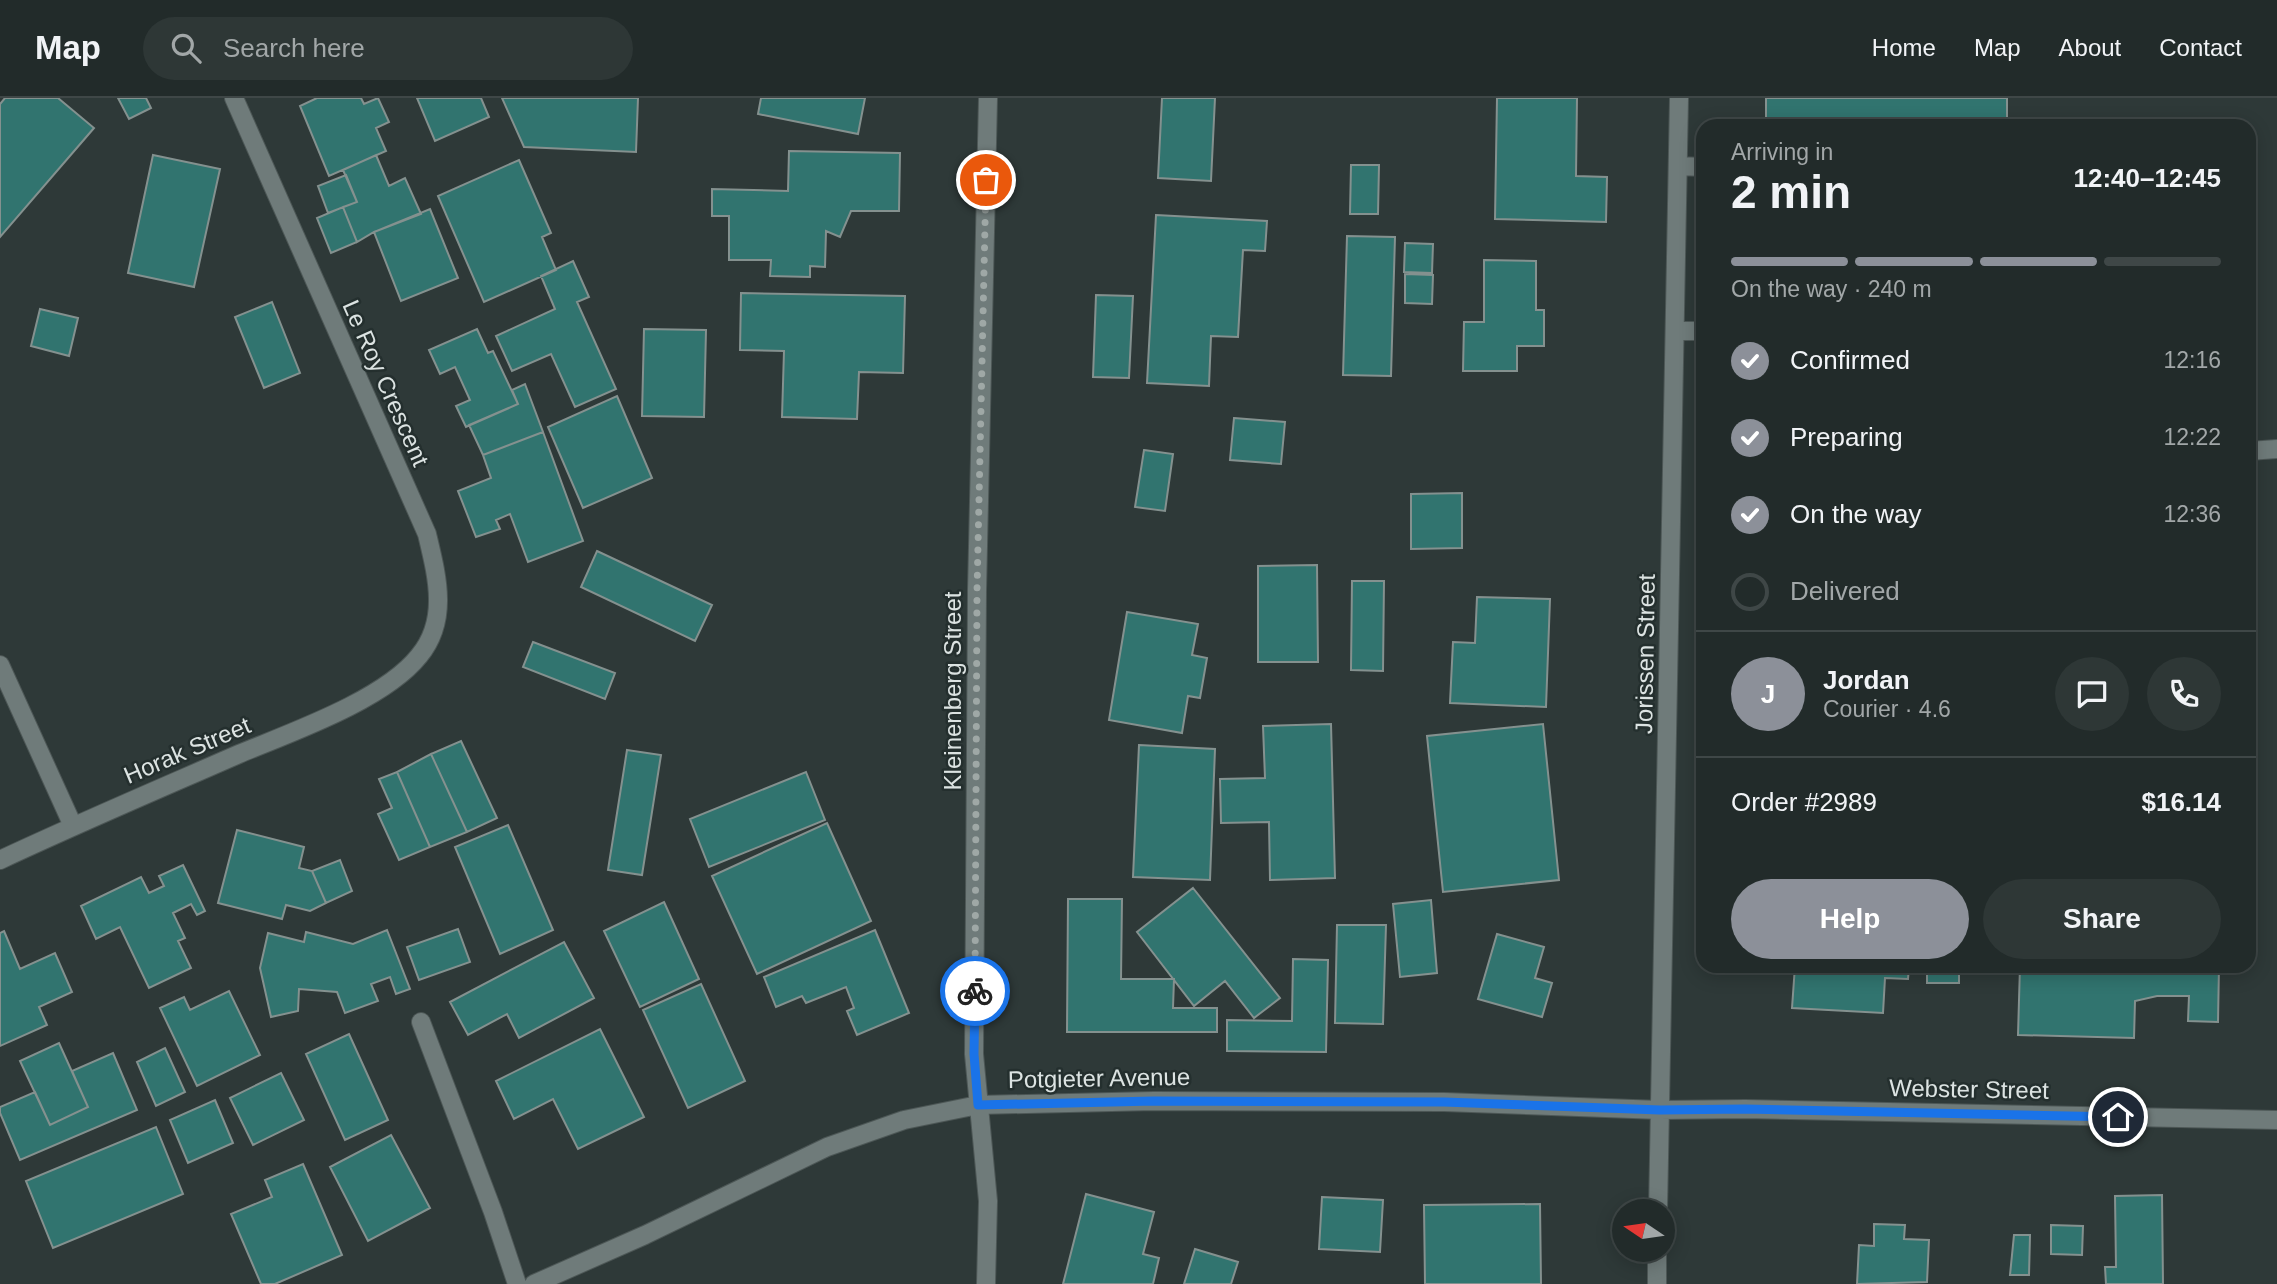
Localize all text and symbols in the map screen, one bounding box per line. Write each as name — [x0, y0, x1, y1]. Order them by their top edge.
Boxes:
search box — [143, 17, 633, 80]
text: Map — [35, 29, 101, 66]
icon: search — [167, 29, 205, 67]
text: Search here — [223, 33, 365, 63]
text: Home — [1872, 34, 1936, 61]
text: Map — [1974, 34, 2021, 61]
text: About — [2059, 34, 2121, 61]
text: Contact — [2159, 34, 2242, 61]
text: Arriving in — [1731, 139, 1833, 165]
pin — [956, 150, 1016, 210]
icon: bag — [967, 161, 1005, 199]
text: 12:40–12:45 — [2074, 163, 2221, 193]
text: 2 min — [1731, 166, 1851, 218]
text: On the way · 240 m — [1731, 276, 1932, 302]
street label: Le Roy Crescent — [337, 296, 435, 470]
icon: check — [1731, 342, 1769, 380]
text: Confirmed — [1790, 345, 1910, 375]
text: 12:16 — [2163, 347, 2221, 373]
icon: check — [1731, 419, 1769, 457]
text: Preparing — [1790, 422, 1903, 452]
text: 12:22 — [2163, 424, 2221, 450]
icon: check — [1731, 496, 1769, 534]
text: On the way — [1790, 499, 1922, 529]
text: 12:36 — [2163, 501, 2221, 527]
street label: Jorissen Street — [1630, 573, 1660, 734]
text: Delivered — [1790, 576, 1900, 606]
street label: Kleinenberg Street — [939, 591, 966, 790]
button: chat — [2055, 657, 2129, 731]
button: phone — [2147, 657, 2221, 731]
text: Jordan — [1823, 665, 1910, 695]
text: J — [1761, 679, 1775, 709]
text: Courier · 4.6 — [1823, 696, 1951, 722]
street label: Horak Street — [120, 711, 255, 789]
text: Order #2989 — [1731, 787, 1877, 817]
text: $16.14 — [2141, 787, 2221, 817]
button: Help — [1731, 879, 1969, 959]
button: Share — [1983, 879, 2221, 959]
courier — [940, 956, 1010, 1026]
icon: bike — [956, 972, 994, 1010]
street label: Potgieter Avenue — [1008, 1063, 1190, 1093]
street label: Webster Street — [1889, 1074, 2049, 1104]
pin — [2088, 1087, 2148, 1147]
icon: home — [2099, 1098, 2137, 1136]
north arrow — [1612, 1199, 1675, 1262]
map controls — [1612, 1199, 1675, 1262]

